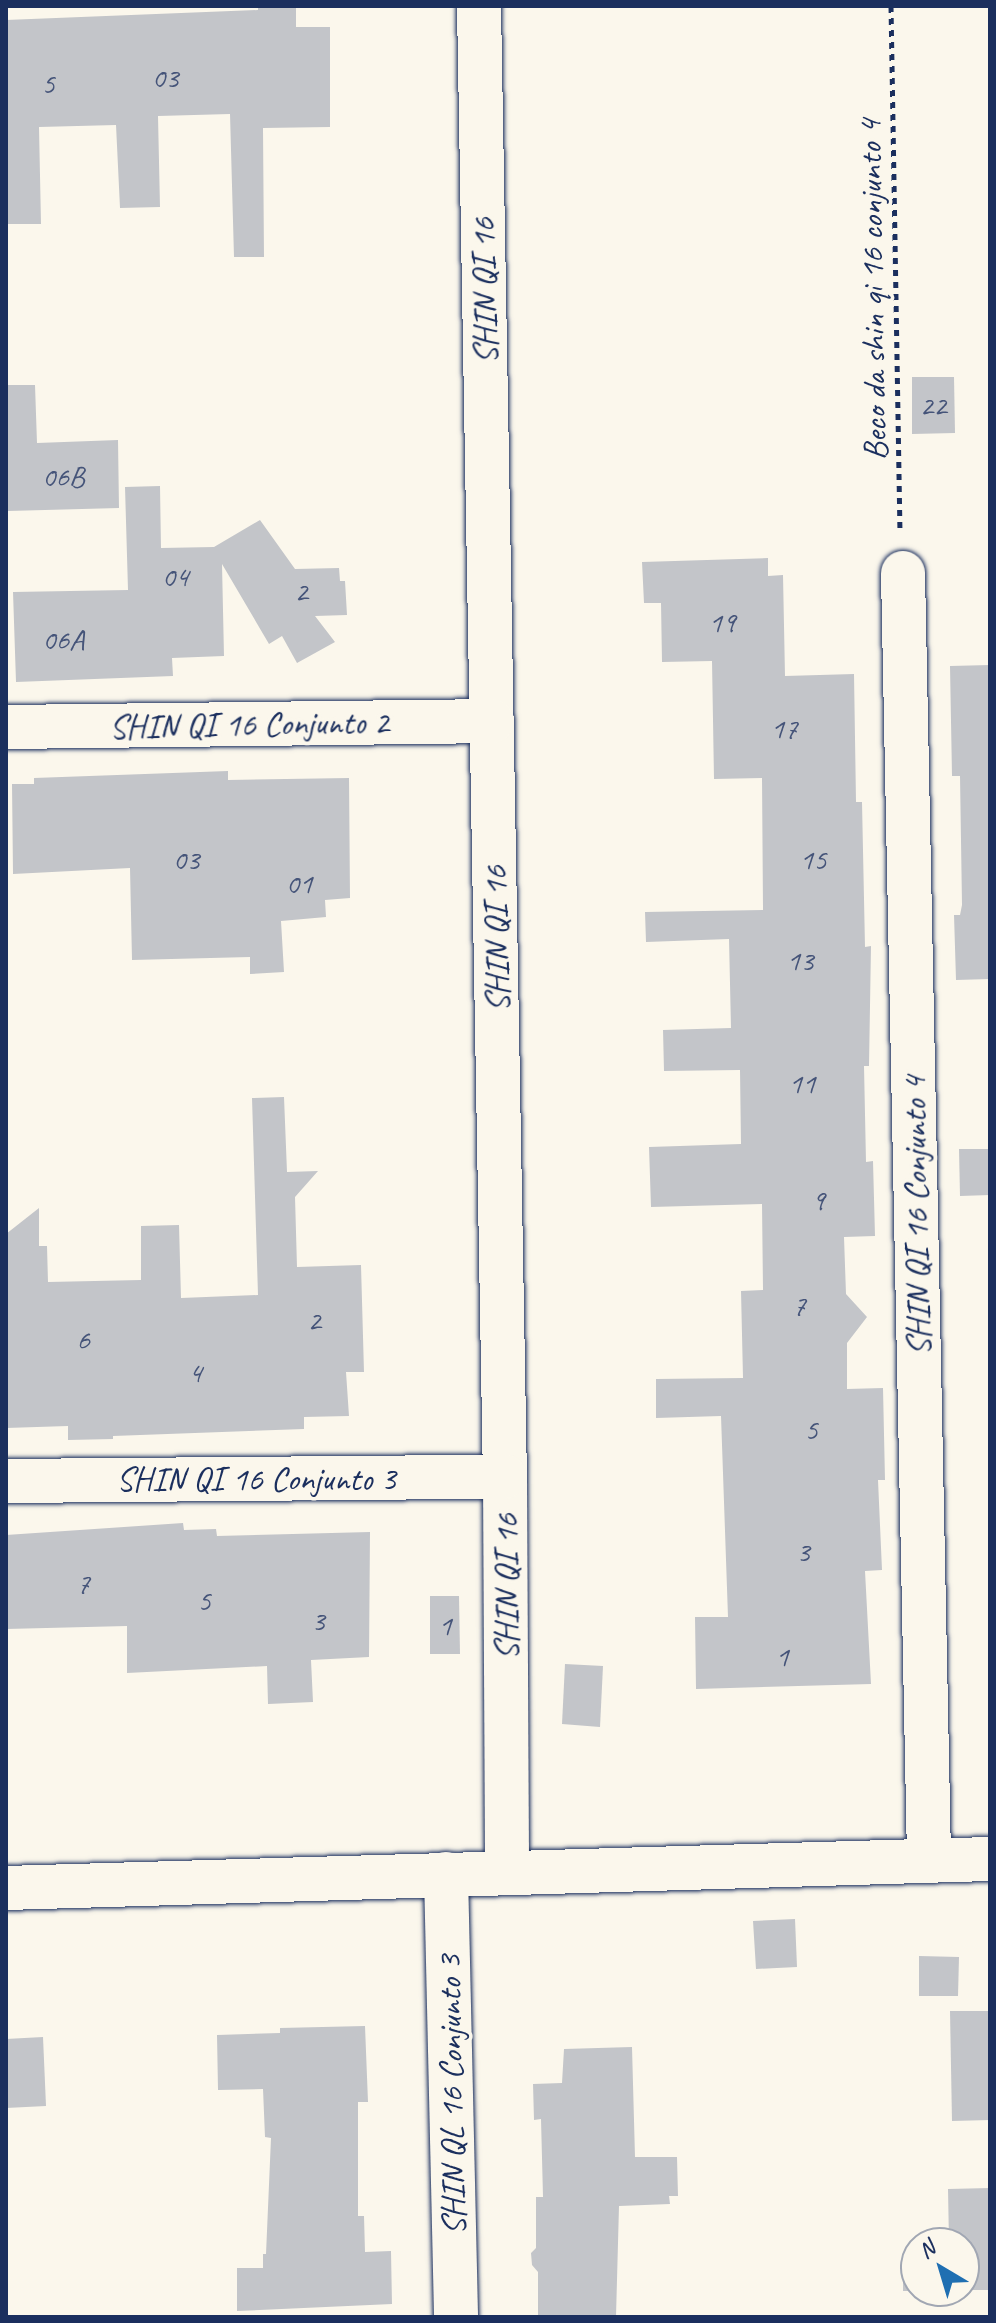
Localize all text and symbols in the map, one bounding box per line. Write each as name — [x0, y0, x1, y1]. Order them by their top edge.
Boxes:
house number: 03 — [152, 59, 178, 95]
house number: 5 — [41, 65, 55, 101]
street label: Beco da shin qi 16 conjunto 4 — [849, 119, 895, 461]
street label: SHIN QI 16 — [462, 218, 506, 364]
house number: 22 — [920, 387, 946, 423]
house number: 06B — [42, 458, 84, 494]
house number: 04 — [162, 558, 188, 594]
house number: 2 — [294, 573, 308, 609]
house number: 19 — [709, 604, 735, 640]
house number: 06A — [42, 621, 84, 657]
street label: SHIN QI 16 Conjunto 2 — [109, 701, 389, 747]
house number: 17 — [771, 710, 797, 746]
house number: 03 — [173, 841, 199, 877]
house number: 15 — [800, 841, 826, 877]
house number: 01 — [286, 865, 312, 901]
street label: SHIN QI 16 — [474, 866, 518, 1012]
house number: 13 — [787, 942, 813, 978]
house number: 11 — [789, 1065, 815, 1101]
street label: SHIN QI 16 Conjunto 4 — [893, 1076, 939, 1356]
house number: 9 — [811, 1182, 825, 1218]
house number: 7 — [792, 1287, 806, 1323]
house number: 2 — [307, 1302, 321, 1338]
house number: 6 — [76, 1321, 90, 1357]
house number: 4 — [188, 1354, 202, 1390]
house number: 5 — [804, 1411, 818, 1447]
street label: SHIN QI 16 Conjunto 3 — [116, 1459, 396, 1499]
street label: SHIN QI 16 — [486, 1514, 526, 1660]
house number: 3 — [796, 1533, 810, 1569]
house number: 7 — [76, 1565, 90, 1601]
house number: 5 — [197, 1582, 211, 1618]
house number: 3 — [311, 1602, 325, 1638]
house number: 1 — [438, 1607, 452, 1643]
house number: 1 — [775, 1638, 789, 1674]
street label: SHIN QL 16 Conjunto 3 — [428, 1955, 474, 2235]
north arrow — [900, 2227, 980, 2307]
text: N — [912, 2234, 940, 2265]

